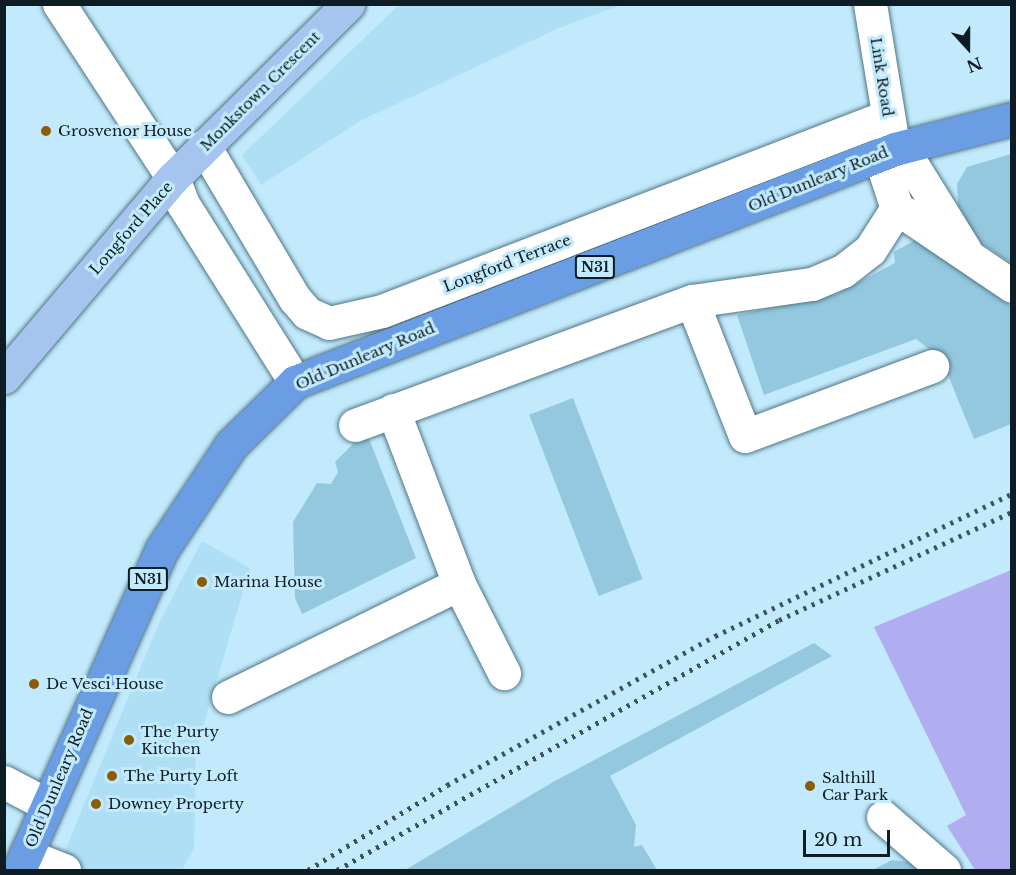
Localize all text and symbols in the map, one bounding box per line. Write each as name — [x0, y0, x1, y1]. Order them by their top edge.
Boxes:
north arrow — [938, 18, 998, 78]
street label: Monkstown Crescent — [196, 27, 324, 155]
street label: Link Road — [867, 36, 897, 118]
text: N — [964, 53, 985, 77]
place label: Grosvenor House — [58, 122, 192, 140]
marker: Grosvenor House — [39, 124, 53, 138]
street label: Old Dunleary Road — [745, 143, 891, 215]
street label: Longford Place — [86, 178, 176, 278]
street label: Longford Terrace — [440, 230, 574, 296]
road number: N31 — [574, 256, 616, 278]
street label: Old Dunleary Road — [293, 318, 437, 394]
road number: N31 — [127, 568, 169, 590]
place label: Marina House — [214, 573, 323, 591]
marker: Marina House — [195, 575, 209, 589]
place label: De Vesci House — [46, 675, 164, 693]
marker: De Vesci House — [27, 677, 41, 691]
street label: Old Dunleary Road — [21, 706, 97, 850]
place label: The Purty Kitchen — [141, 722, 219, 757]
marker: The Purty Kitchen — [122, 733, 136, 747]
place label: The Purty Loft — [124, 767, 239, 785]
place label: Salthill Car Park — [822, 768, 889, 803]
marker: The Purty Loft — [105, 769, 119, 783]
marker: Salthill Car Park — [803, 779, 817, 793]
place label: Downey Property — [108, 795, 244, 813]
marker: Downey Property — [89, 797, 103, 811]
scale bar — [806, 818, 893, 856]
text: 20 m — [814, 829, 862, 851]

